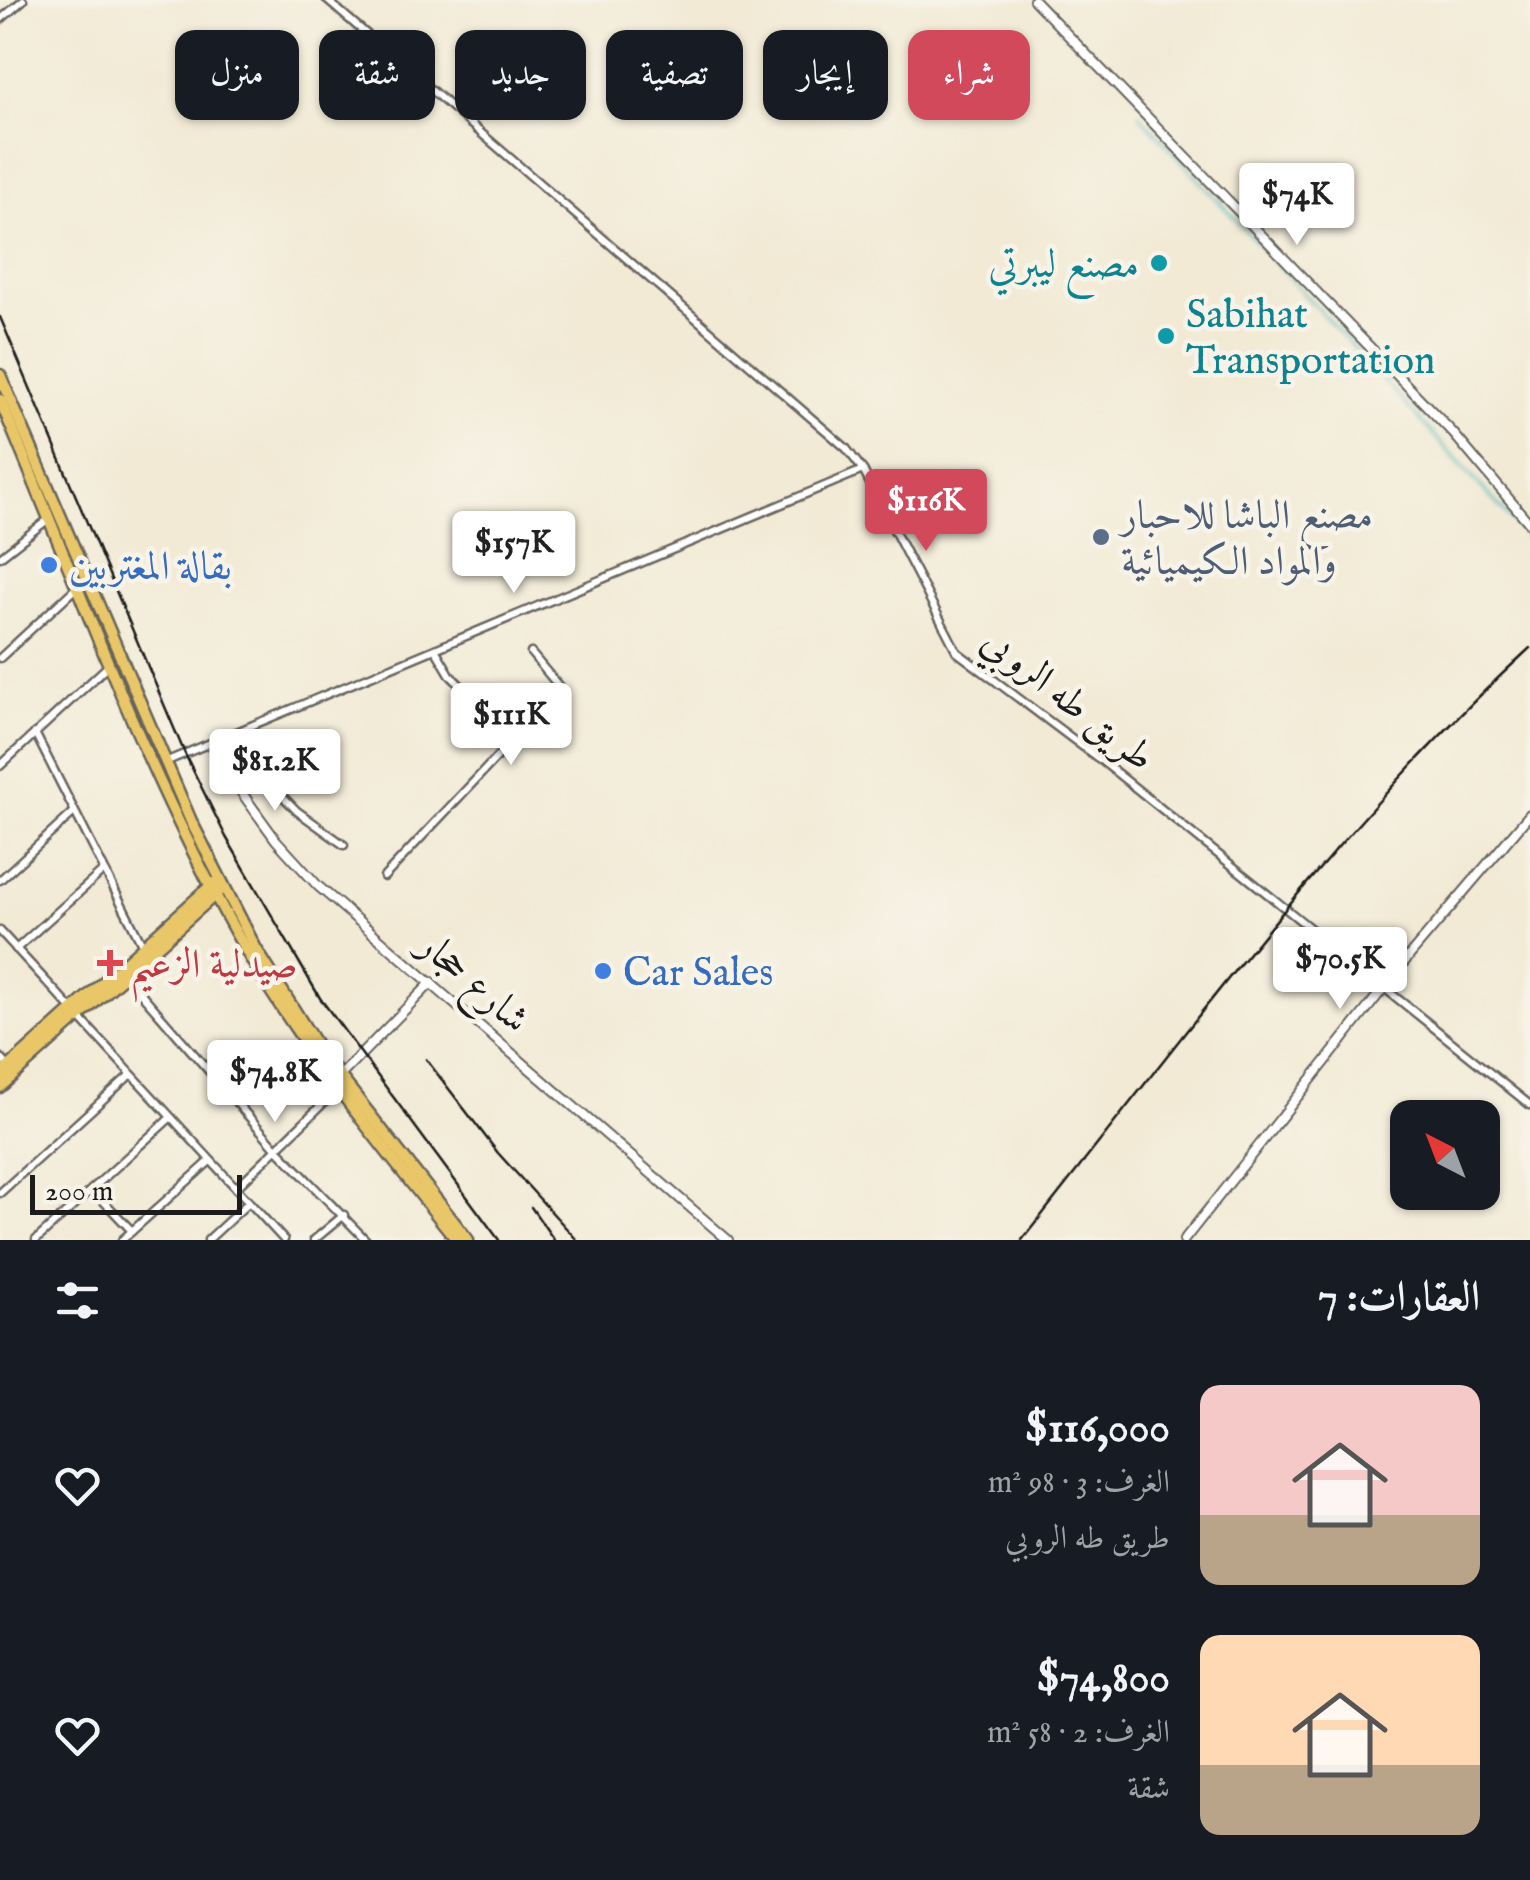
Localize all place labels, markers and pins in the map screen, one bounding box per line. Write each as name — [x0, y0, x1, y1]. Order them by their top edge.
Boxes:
pin: $74K — [1238, 163, 1356, 248]
place label: مصنع ليبرتي — [988, 241, 1139, 299]
marker: مصنع ليبرتي — [1148, 252, 1170, 274]
place label: Sabihat Transportation — [1186, 291, 1435, 388]
marker: Sabihat Transportation — [1155, 325, 1177, 347]
pin: $116K — [856, 469, 996, 554]
place label: مصنع الباشا للاحبار والمواد الكيميائية — [1117, 492, 1373, 589]
pin: $157K — [444, 511, 584, 596]
marker: مصنع الباشا للاحبار والمواد الكيميائية — [1090, 526, 1112, 548]
place label: بقالة المغتربين — [69, 543, 232, 594]
marker: بقالة المغتربين — [38, 554, 60, 576]
pin: $111K — [441, 683, 581, 768]
pin: $81.2K — [194, 729, 356, 814]
pin: $70.5K — [1259, 927, 1421, 1012]
place label: صيدلية الزعيم — [130, 941, 298, 1003]
place label: Car Sales — [623, 949, 773, 1000]
marker: صيدلية الزعيم — [99, 952, 121, 974]
marker: Car Sales — [592, 960, 614, 982]
pin: $74.8K — [194, 1040, 356, 1125]

